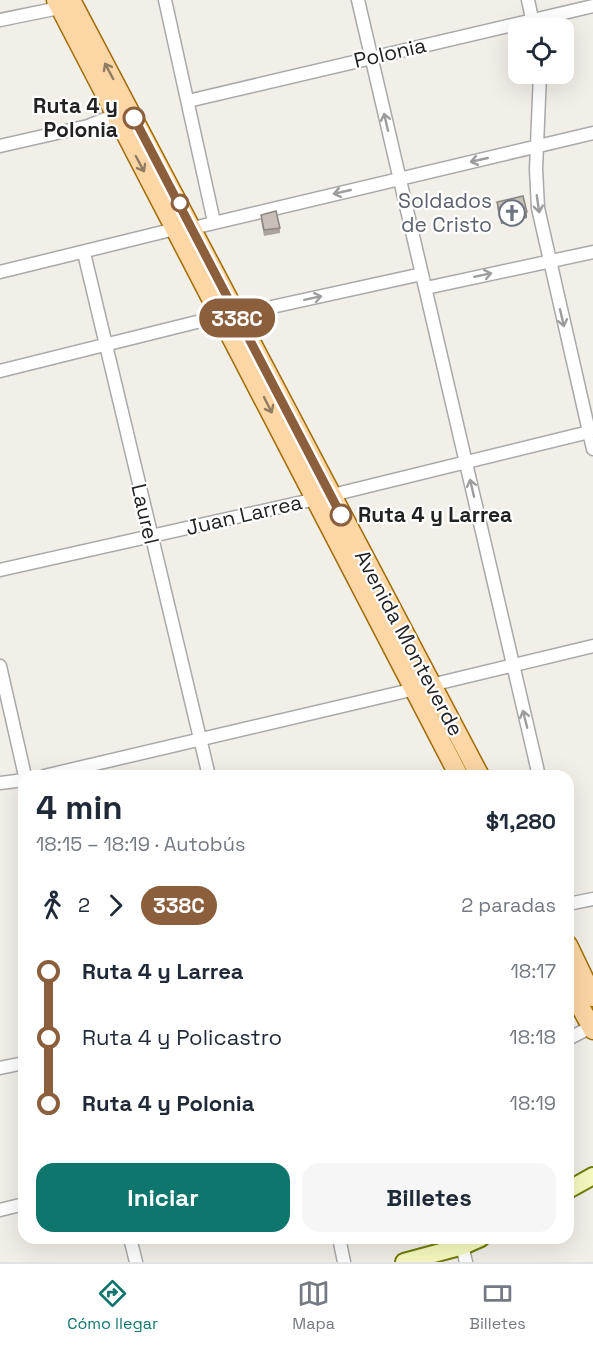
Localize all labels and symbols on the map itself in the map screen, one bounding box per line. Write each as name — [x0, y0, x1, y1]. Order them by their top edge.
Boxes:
street label: Polonia — [351, 31, 429, 74]
one-way arrow — [103, 63, 115, 80]
place label: Ruta 4 y Polonia — [33, 92, 118, 143]
marker: Ruta 4 y Polonia — [123, 107, 145, 129]
one-way arrow — [380, 112, 391, 132]
one-way arrow — [470, 154, 489, 166]
one-way arrow — [135, 155, 147, 173]
one-way arrow — [333, 186, 352, 198]
place label: Soldados de Cristo — [398, 187, 492, 238]
unlabelled marker — [171, 194, 189, 212]
one-way arrow — [533, 194, 544, 213]
church icon: Soldados de Cristo — [497, 198, 527, 228]
one-way arrow — [474, 269, 493, 281]
one-way arrow — [302, 292, 322, 303]
line badge: 338C — [195, 298, 279, 338]
one-way arrow — [557, 308, 569, 327]
one-way arrow — [262, 396, 274, 414]
one-way arrow — [465, 479, 477, 498]
street label: Laurel — [125, 481, 166, 547]
street label: Juan Larrea — [183, 488, 305, 541]
place label: Ruta 4 y Larrea — [358, 501, 512, 528]
marker: Ruta 4 y Larrea — [330, 504, 352, 526]
street label: Avenida Monteverde — [349, 545, 470, 741]
one-way arrow — [519, 709, 531, 728]

